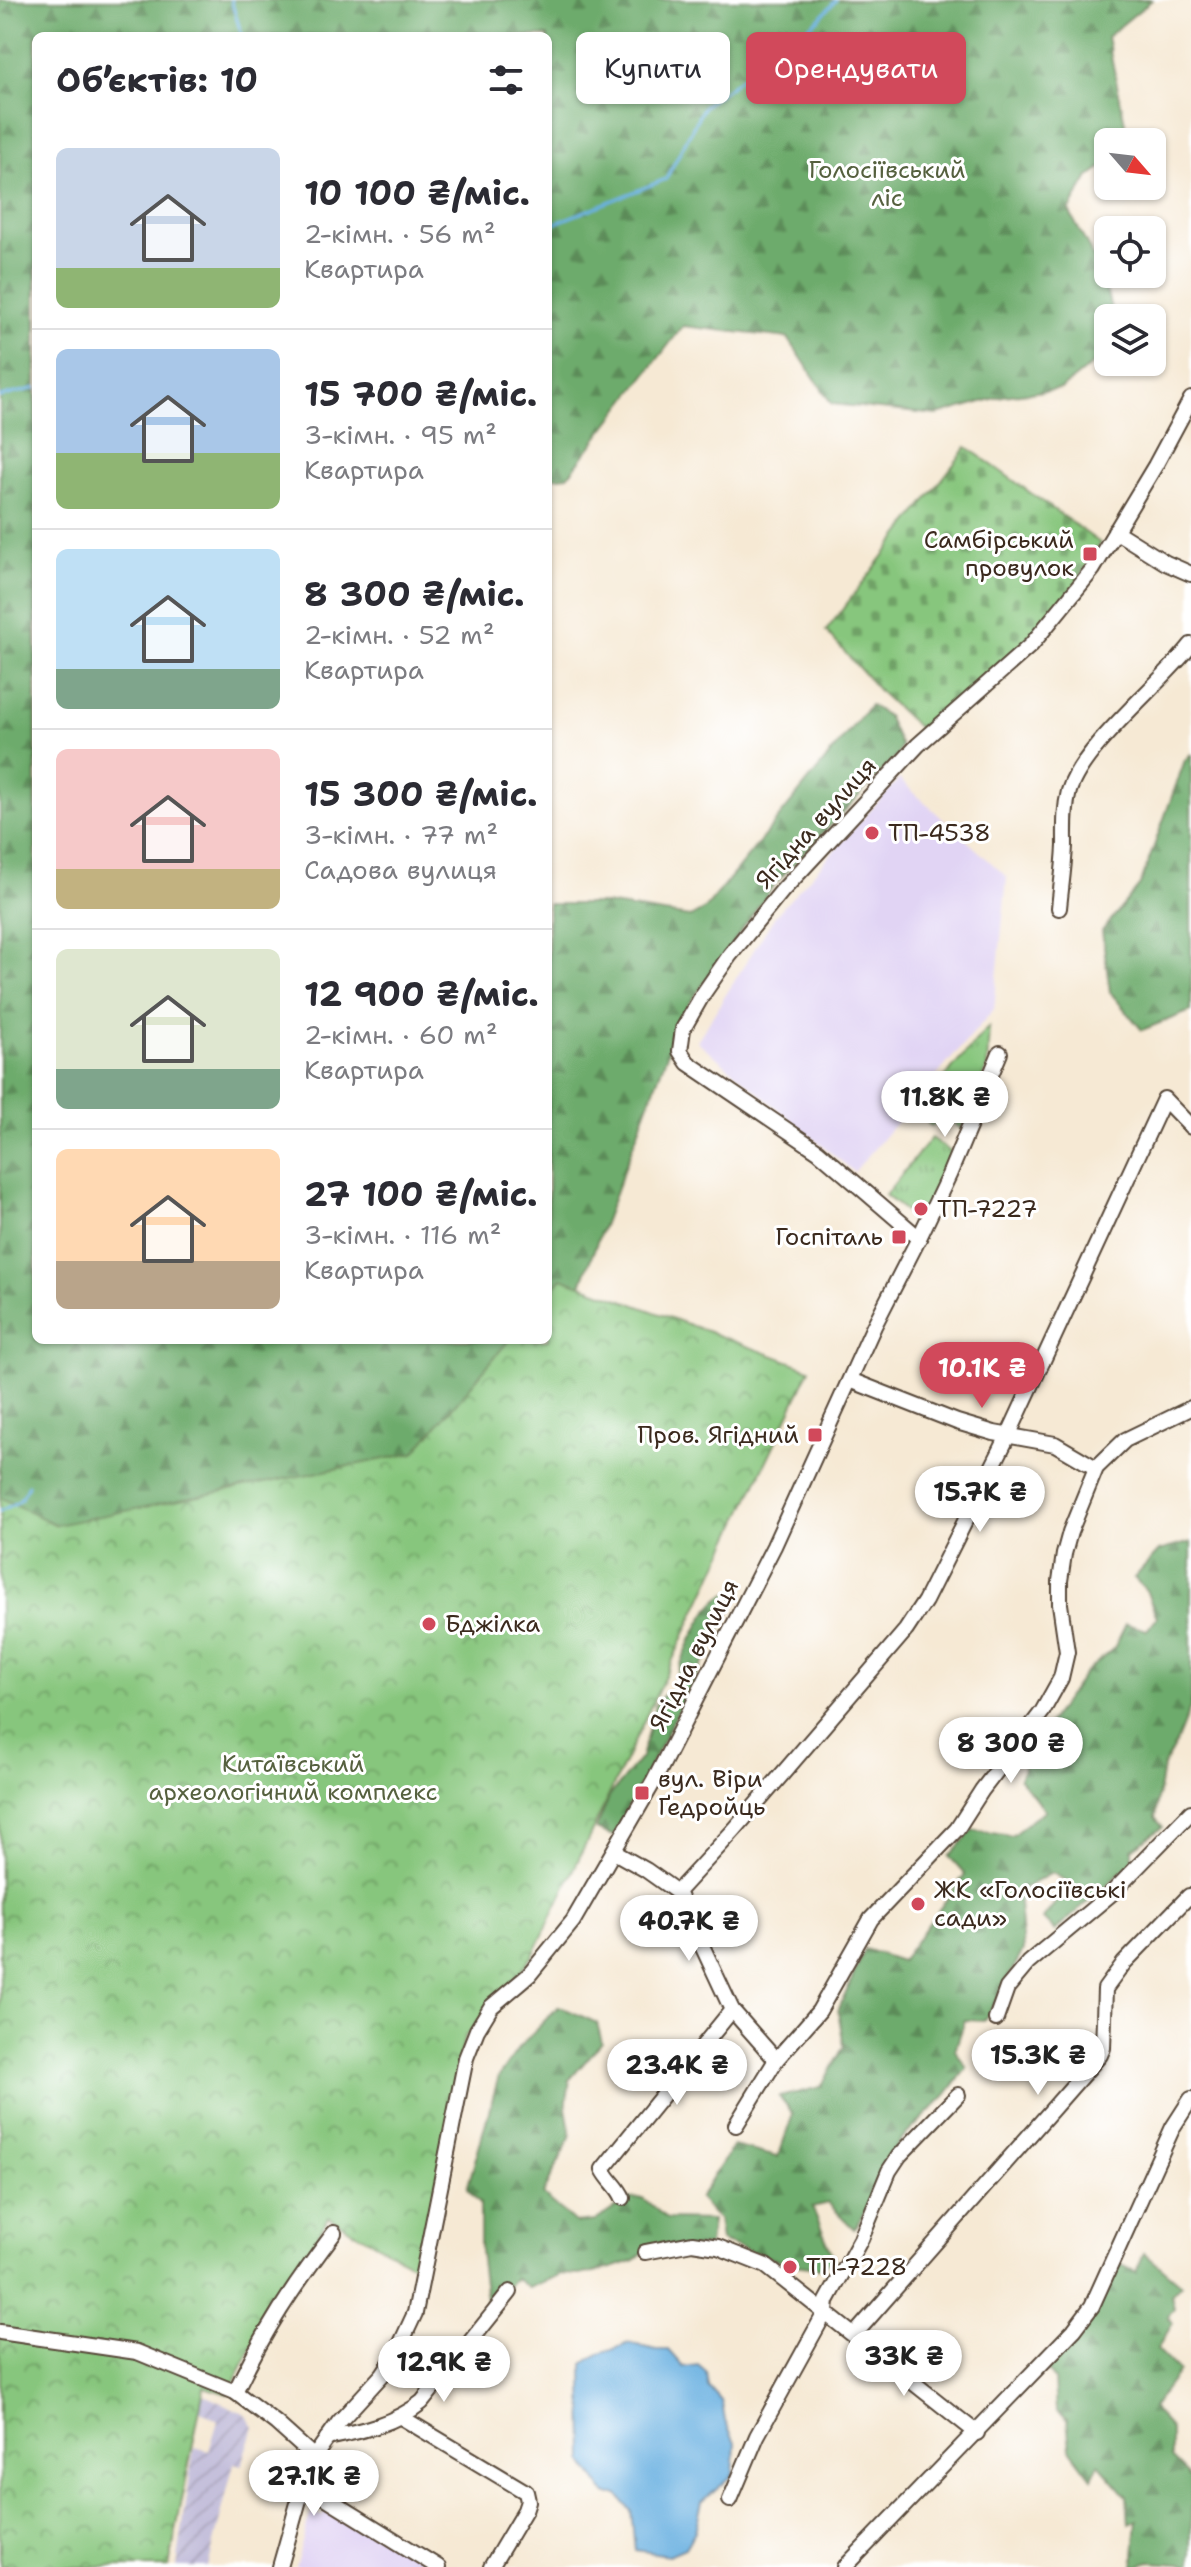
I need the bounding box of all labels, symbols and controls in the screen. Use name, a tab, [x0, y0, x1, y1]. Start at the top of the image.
chip: Купити	[576, 32, 730, 104]
chip: Орендувати	[746, 32, 966, 104]
text: Об’єктів: 10	[56, 57, 258, 103]
icon: filters	[484, 58, 528, 102]
north arrow	[1094, 128, 1166, 200]
map controls	[1094, 128, 1166, 376]
park label: Голосіївський ліс	[809, 154, 965, 214]
text: 10 100 ₴/міс.	[304, 170, 530, 216]
icon: home	[120, 180, 216, 276]
text: 2-кімн. · 56 m²	[304, 216, 496, 251]
button: locate	[1094, 216, 1166, 288]
text: Квартира	[304, 251, 424, 286]
button: layers	[1094, 304, 1166, 376]
text: 15 700 ₴/міс.	[304, 371, 537, 417]
icon: home	[120, 381, 216, 477]
text: 3-кімн. · 95 m²	[304, 417, 497, 452]
text: Квартира	[304, 452, 424, 487]
place label: Самбірський провулок	[924, 524, 1074, 584]
marker: Самбірський провулок	[1081, 545, 1099, 563]
text: 8 300 ₴/міс.	[304, 571, 525, 617]
icon: home	[120, 581, 216, 677]
text: 2-кімн. · 52 m²	[304, 617, 495, 652]
text: Квартира	[304, 652, 424, 687]
street label: Ягідна вулиця	[748, 750, 884, 896]
text: 15 300 ₴/міс.	[304, 771, 537, 817]
icon: home	[120, 781, 216, 877]
text: 3-кімн. · 77 m²	[304, 817, 498, 852]
place label: ТП-4538	[888, 817, 991, 849]
marker: ТП-4538	[863, 824, 881, 842]
text: Садова вулиця	[304, 852, 497, 887]
text: 12 900 ₴/міс.	[304, 971, 539, 1017]
icon: home	[120, 981, 216, 1077]
text: 2-кімн. · 60 m²	[304, 1017, 498, 1052]
text: Квартира	[304, 1052, 424, 1087]
pin: 11.8K ₴	[871, 1071, 1019, 1139]
text: 11.8K ₴	[899, 1079, 991, 1114]
text: 27 100 ₴/міс.	[304, 1171, 538, 1217]
icon: home	[120, 1181, 216, 1277]
place label: ТП-7227	[937, 1193, 1037, 1225]
marker: ТП-7227	[912, 1200, 930, 1218]
text: 3-кімн. · 116 m²	[304, 1217, 502, 1252]
place label: Госпіталь	[775, 1221, 883, 1253]
marker: Госпіталь	[890, 1228, 908, 1246]
text: Квартира	[304, 1252, 424, 1287]
pin: 10.1K ₴	[908, 1342, 1056, 1410]
text: 10.1K ₴	[938, 1350, 1026, 1385]
place label: Пров. Ягідний	[638, 1419, 799, 1451]
marker: Пров. Ягідний	[806, 1426, 824, 1444]
pin: 15.7K ₴	[906, 1466, 1054, 1534]
text: 15.7K ₴	[933, 1474, 1027, 1509]
street label: Ягідна вулиця	[642, 1574, 746, 1736]
place label: Бджілка	[445, 1608, 540, 1640]
marker: Бджілка	[420, 1615, 438, 1633]
pin: 8 300 ₴	[937, 1717, 1085, 1785]
text: 8 300 ₴	[957, 1725, 1065, 1760]
park label: Китаївський археологічний комплекс	[149, 1748, 437, 1808]
place label: вул. Віри Ґедройць	[658, 1763, 766, 1823]
marker: вул. Віри Ґедройць	[633, 1784, 651, 1802]
place label: ЖК «Голосіївські сади»	[934, 1874, 1127, 1934]
pin: 40.7K ₴	[615, 1895, 763, 1963]
marker: ЖК «Голосіївські сади»	[909, 1895, 927, 1913]
text: 40.7K ₴	[638, 1903, 740, 1938]
pin: 15.3K ₴	[964, 2029, 1112, 2097]
text: 15.3K ₴	[990, 2037, 1086, 2072]
pin: 23.4K ₴	[603, 2039, 751, 2107]
text: 23.4K ₴	[625, 2047, 729, 2082]
place label: ТП-7228	[806, 2251, 907, 2283]
marker: ТП-7228	[781, 2258, 799, 2276]
pin: 33K ₴	[848, 2330, 960, 2398]
pin: 12.9K ₴	[370, 2336, 518, 2404]
text: 33K ₴	[864, 2338, 944, 2373]
text: 12.9K ₴	[396, 2344, 492, 2379]
pin: 27.1K ₴	[240, 2450, 388, 2518]
text: 27.1K ₴	[267, 2458, 361, 2493]

